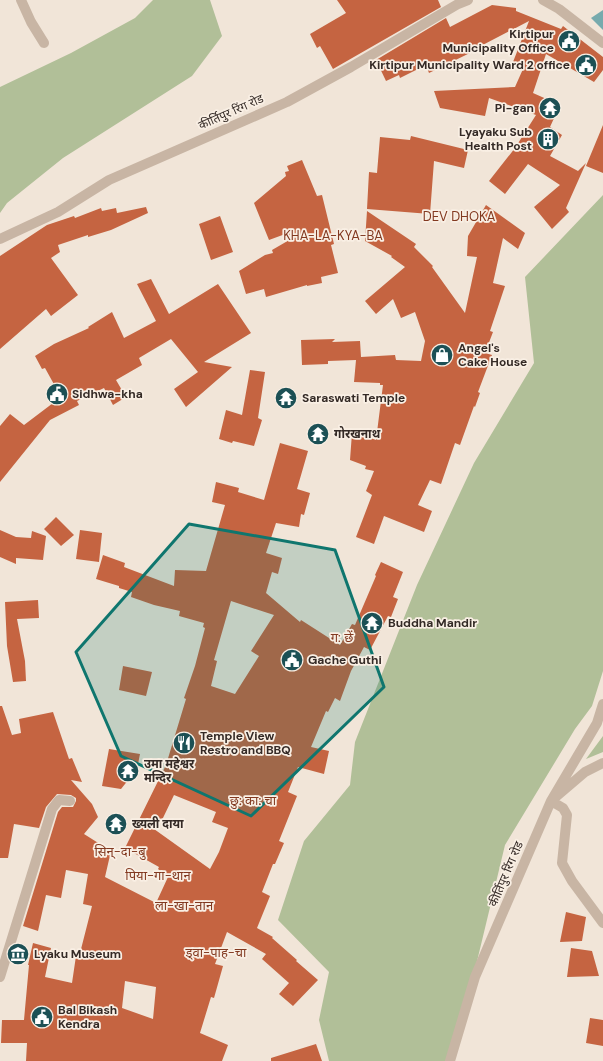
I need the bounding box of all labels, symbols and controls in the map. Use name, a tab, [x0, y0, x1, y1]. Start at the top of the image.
place label: Kirtipur Municipality Office	[442, 26, 554, 56]
public building icon: Kirtipur Municipality Office	[556, 28, 582, 54]
public building icon: Kirtipur Municipality Ward 2 office	[573, 52, 599, 78]
place label: Kirtipur Municipality Ward 2 office	[369, 57, 570, 73]
street label: कीर्तिपुर रिंग रोड	[196, 90, 267, 133]
temple icon: Pi-gan	[537, 95, 563, 121]
place label: Pi-gan	[495, 100, 534, 116]
place label: Lyayaku Sub Health Post	[459, 124, 532, 154]
building icon: Lyayaku Sub Health Post	[535, 126, 561, 152]
district label: DEV DHOKA	[423, 208, 496, 225]
district label: KHA-LA-KYA-BA	[283, 227, 383, 244]
place label: Angel's Cake House	[458, 340, 527, 370]
shop icon: Angel's Cake House	[429, 342, 455, 368]
public building icon: Sidhwa-kha	[44, 381, 70, 407]
temple icon: Saraswati Temple	[273, 385, 299, 411]
place label: Sidhwa-kha	[72, 386, 143, 402]
place label: Saraswati Temple	[302, 390, 405, 406]
temple icon: गोरखनाथ	[305, 421, 331, 447]
place label: गोरखनाथ	[334, 426, 381, 442]
temple icon: Buddha Mandir	[359, 610, 385, 636]
place label: Buddha Mandir	[388, 615, 477, 631]
district label: ग: छें	[331, 629, 354, 646]
public building icon: Gache Guthi	[279, 647, 305, 673]
place label: Gache Guthi	[308, 652, 382, 668]
place label: Temple View Restro and BBQ	[200, 728, 291, 758]
restaurant icon: Temple View Restro and BBQ	[171, 730, 197, 756]
place label: उमा महेश्वर मन्दिर	[144, 756, 195, 786]
temple icon: उमा महेश्वर मन्दिर	[115, 758, 141, 784]
district label: छु: का: चा	[230, 792, 277, 809]
temple icon: ख्यली दाया	[103, 811, 129, 837]
place label: ख्यली दाया	[132, 816, 184, 832]
street label: कीर्तिपुर रिंग रोड	[485, 838, 527, 909]
district label: सिन्-दा-बु	[94, 843, 147, 860]
district label: पिया-गा-थान	[125, 867, 191, 884]
district label: ला-खा-तान	[155, 897, 214, 914]
museum icon: Lyaku Museum	[5, 941, 31, 967]
district label: ड्वा-पाह-चा	[185, 944, 247, 961]
place label: Lyaku Museum	[34, 946, 121, 962]
place label: Bal Bikash Kendra	[58, 1002, 117, 1032]
public building icon: Bal Bikash Kendra	[29, 1004, 55, 1030]

